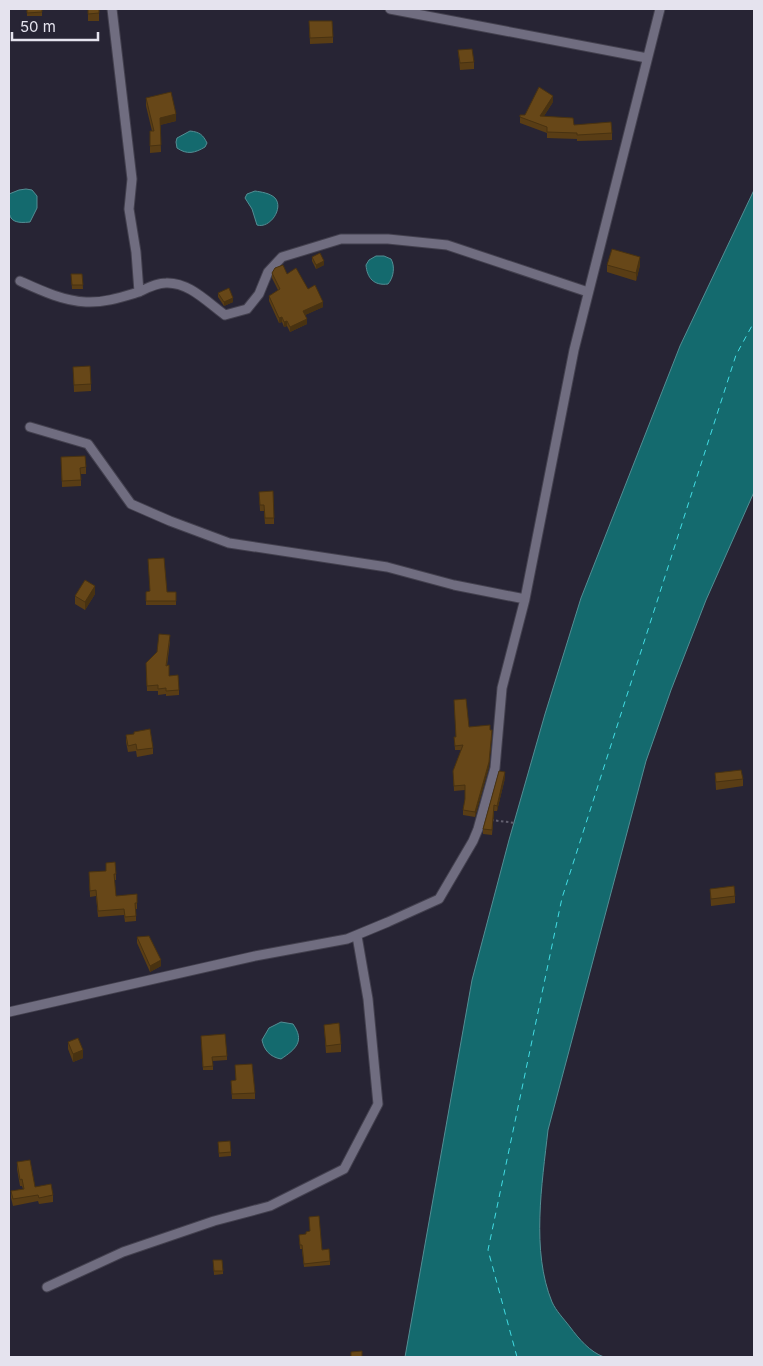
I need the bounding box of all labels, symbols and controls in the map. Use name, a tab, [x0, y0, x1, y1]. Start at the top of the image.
scale bar	[12, 10, 99, 42]
text: 50 m	[20, 17, 56, 36]

